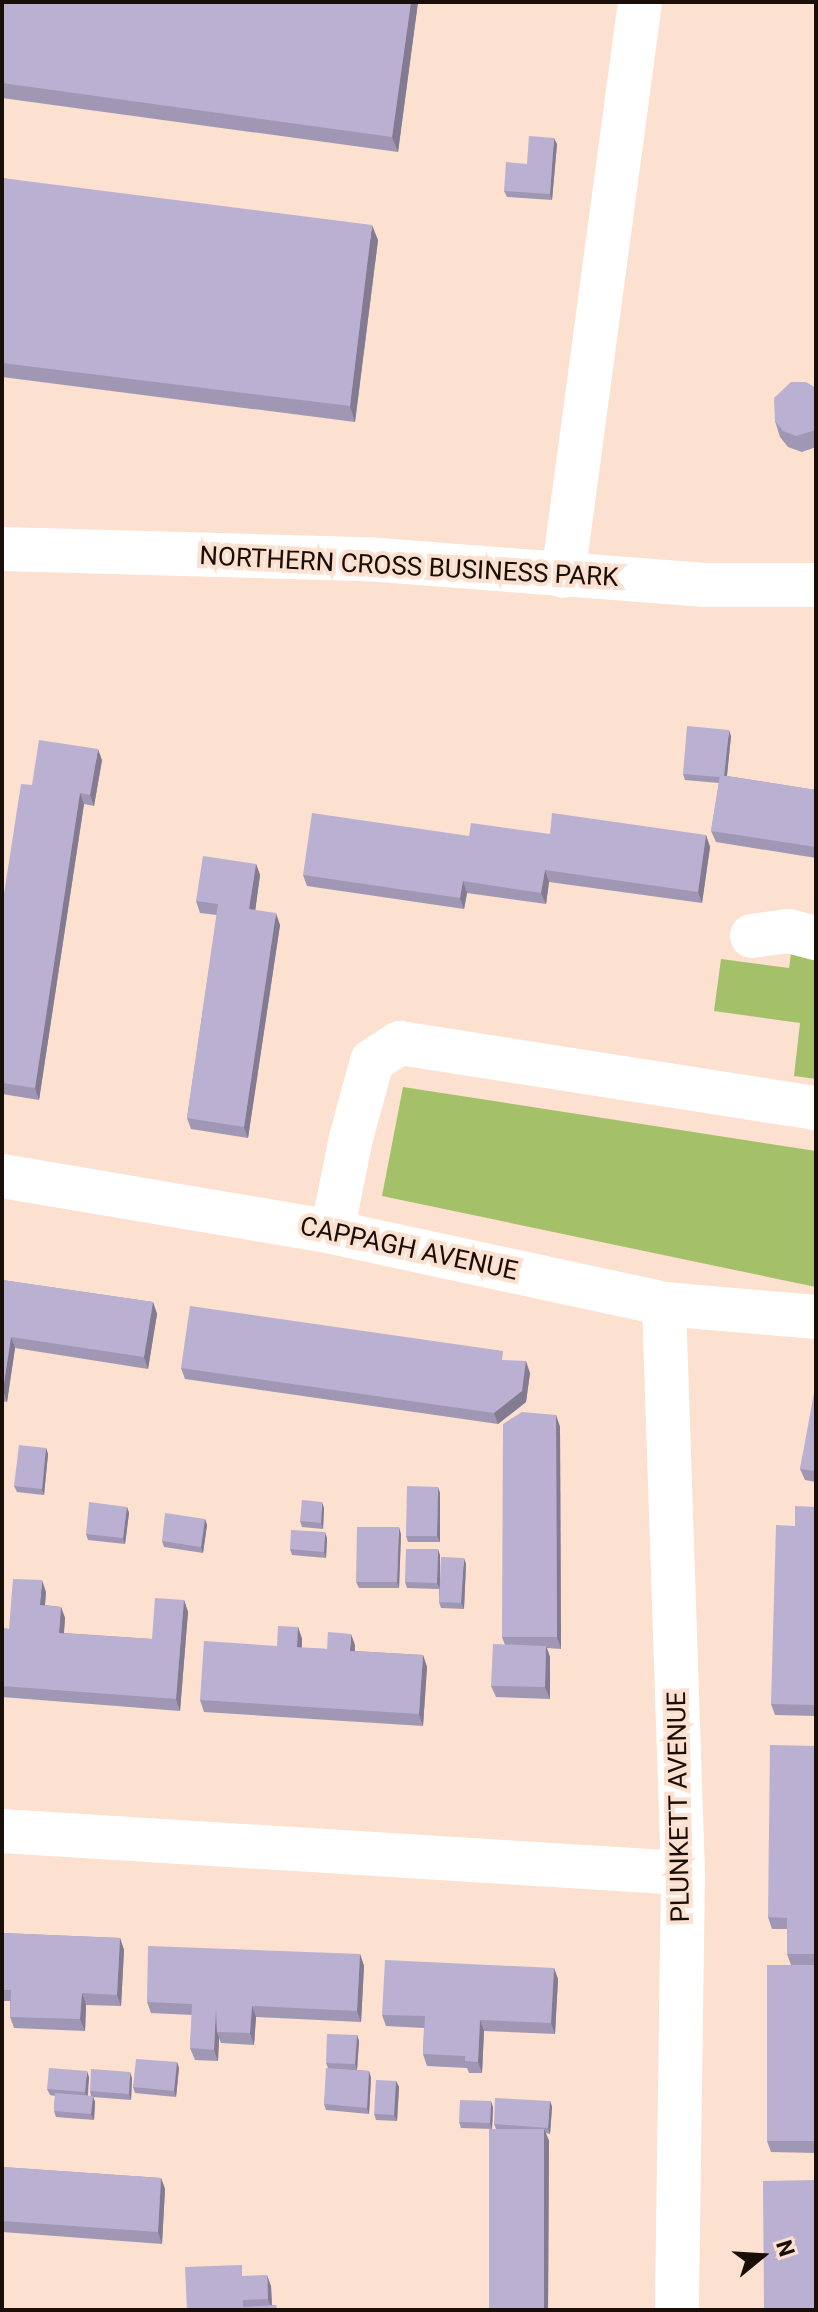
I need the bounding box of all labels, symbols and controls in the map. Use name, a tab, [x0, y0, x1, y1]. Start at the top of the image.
street label: NORTHERN CROSS BUSINESS PARK	[199, 540, 619, 594]
street label: CAPPAGH AVENUE	[297, 1211, 521, 1287]
street label: PLUNKETT AVENUE	[661, 1691, 697, 1923]
north arrow	[722, 2216, 802, 2296]
text: N	[771, 2237, 800, 2260]

